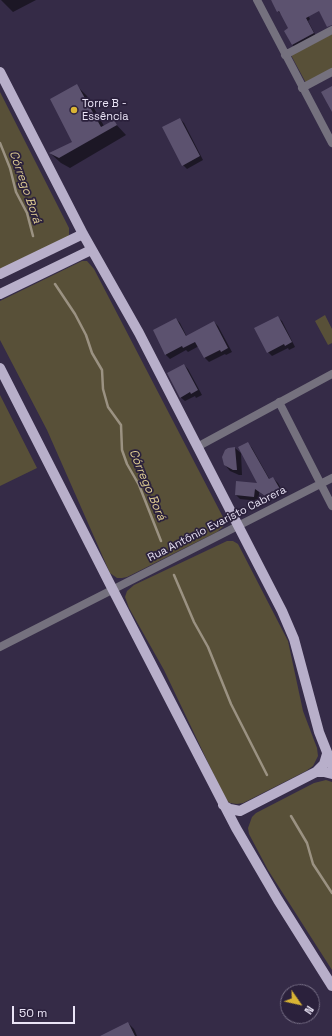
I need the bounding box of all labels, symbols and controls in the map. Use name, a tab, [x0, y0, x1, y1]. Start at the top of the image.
place label: Torre B - Essência	[82, 97, 129, 123]
marker: Torre B - Essência	[69, 105, 79, 115]
water label: Córrego Borá	[6, 149, 44, 225]
water label: Córrego Borá	[126, 447, 168, 523]
street label: Rua Antônio Evaristo Cabrera	[146, 483, 288, 565]
north arrow	[280, 984, 320, 1024]
scale bar	[14, 998, 77, 1024]
text: N	[301, 1003, 317, 1017]
text: 50 m	[19, 1005, 47, 1021]

